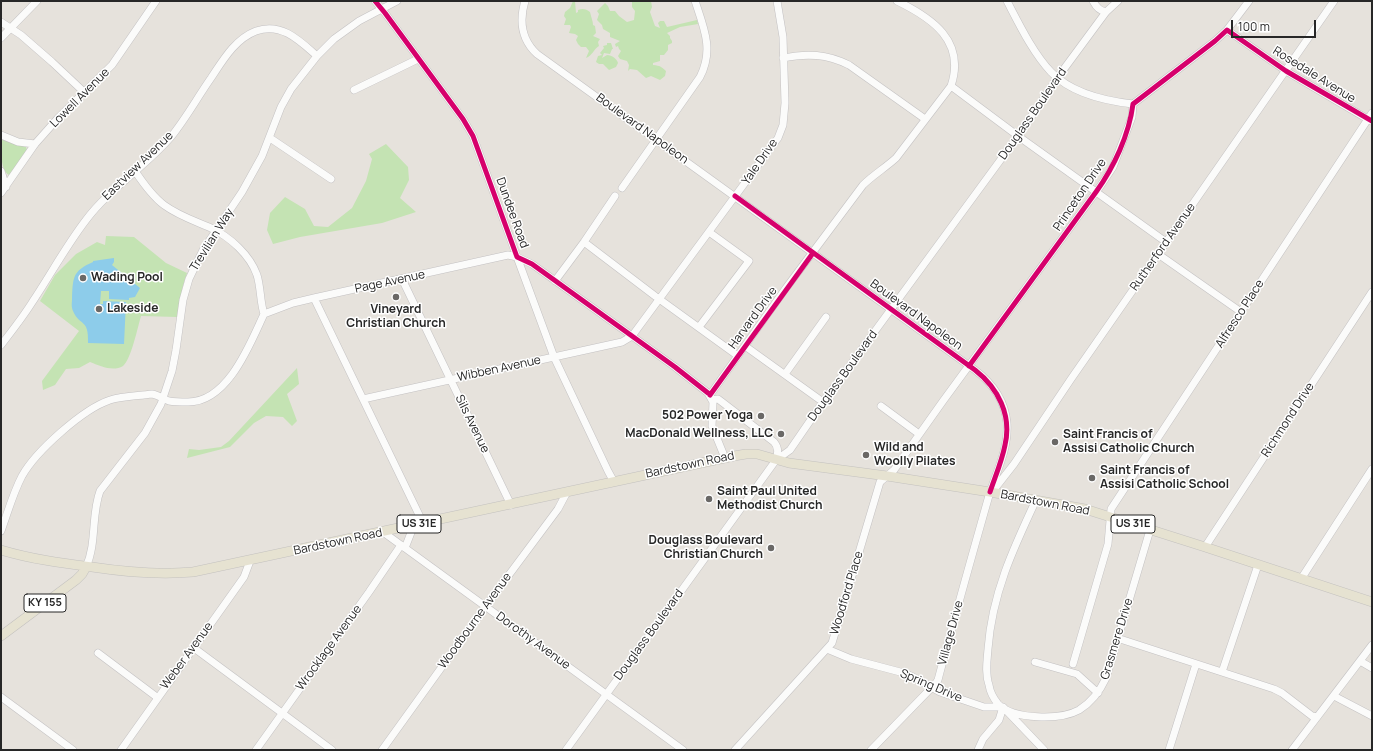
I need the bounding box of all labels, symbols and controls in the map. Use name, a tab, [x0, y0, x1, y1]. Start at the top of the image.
scale bar	[1233, 12, 1318, 38]
text: 100 m	[1238, 18, 1270, 35]
street label: Rosedale Avenue	[1270, 44, 1358, 106]
street label: Lowell Avenue	[47, 65, 113, 131]
street label: Douglass Boulevard	[996, 65, 1070, 163]
street label: Boulevard Napoleon	[593, 91, 691, 167]
street label: Eastview Avenue	[100, 129, 176, 203]
street label: Yale Drive	[739, 136, 781, 188]
street label: Princeton Drive	[1050, 156, 1110, 234]
street label: Dundee Road	[493, 176, 531, 250]
street label: Rutherford Avenue	[1127, 200, 1199, 294]
street label: Trevilian Way	[187, 206, 237, 274]
street label: Page Avenue	[354, 268, 426, 296]
place label: Wading Pool	[91, 271, 163, 285]
marker: Wading Pool	[78, 273, 88, 283]
street label: Boulevard Napoleon	[867, 277, 965, 353]
street label: Alfresco Place	[1213, 277, 1267, 351]
street label: Harvard Drive	[726, 284, 780, 352]
marker: Vineyard Christian Church	[391, 292, 401, 302]
place label: Lakeside	[107, 302, 158, 316]
place label: Vineyard Christian Church	[346, 303, 446, 331]
marker: Lakeside	[94, 304, 104, 314]
street label: Douglass Boulevard	[805, 328, 881, 424]
street label: Wibben Avenue	[456, 353, 542, 385]
street label: Richmond Drive	[1259, 380, 1317, 460]
street label: Sils Avenue	[452, 393, 492, 455]
place label: 502 Power Yoga	[662, 409, 753, 423]
marker: 502 Power Yoga	[756, 411, 766, 421]
place label: MacDonald Wellness, LLC	[625, 427, 773, 441]
place label: Saint Francis of Assisi Catholic Church	[1063, 428, 1195, 456]
marker: MacDonald Wellness, LLC	[776, 429, 786, 439]
marker: Saint Francis of Assisi Catholic Church	[1050, 437, 1060, 447]
place label: Wild and Woolly Pilates	[874, 441, 956, 469]
street label: Bardstown Road	[644, 449, 736, 481]
marker: Wild and Woolly Pilates	[861, 450, 871, 460]
place label: Saint Francis of Assisi Catholic School	[1100, 464, 1229, 492]
marker: Saint Francis of Assisi Catholic School	[1087, 473, 1097, 483]
place label: Saint Paul United Methodist Church	[717, 485, 822, 513]
street label: Bardstown Road	[999, 487, 1091, 519]
marker: Saint Paul United Methodist Church	[704, 494, 714, 504]
road number: US 31E	[397, 515, 441, 533]
road number: US 31E	[1111, 515, 1155, 533]
street label: Bardstown Road	[292, 526, 384, 558]
place label: Douglass Boulevard Christian Church	[649, 534, 763, 562]
marker: Douglass Boulevard Christian Church	[766, 543, 776, 553]
street label: Woodford Place	[827, 549, 867, 637]
street label: Woodbourne Avenue	[435, 570, 515, 672]
street label: Douglass Boulevard	[611, 587, 687, 683]
road number: KY 155	[24, 594, 66, 612]
street label: Grasmere Drive	[1098, 597, 1136, 681]
street label: Village Drive	[935, 599, 967, 667]
street label: Wrocklage Avenue	[293, 602, 365, 694]
street label: Dorothy Avenue	[493, 609, 573, 673]
street label: Weber Avenue	[158, 620, 216, 692]
street label: Spring Drive	[898, 666, 964, 706]

